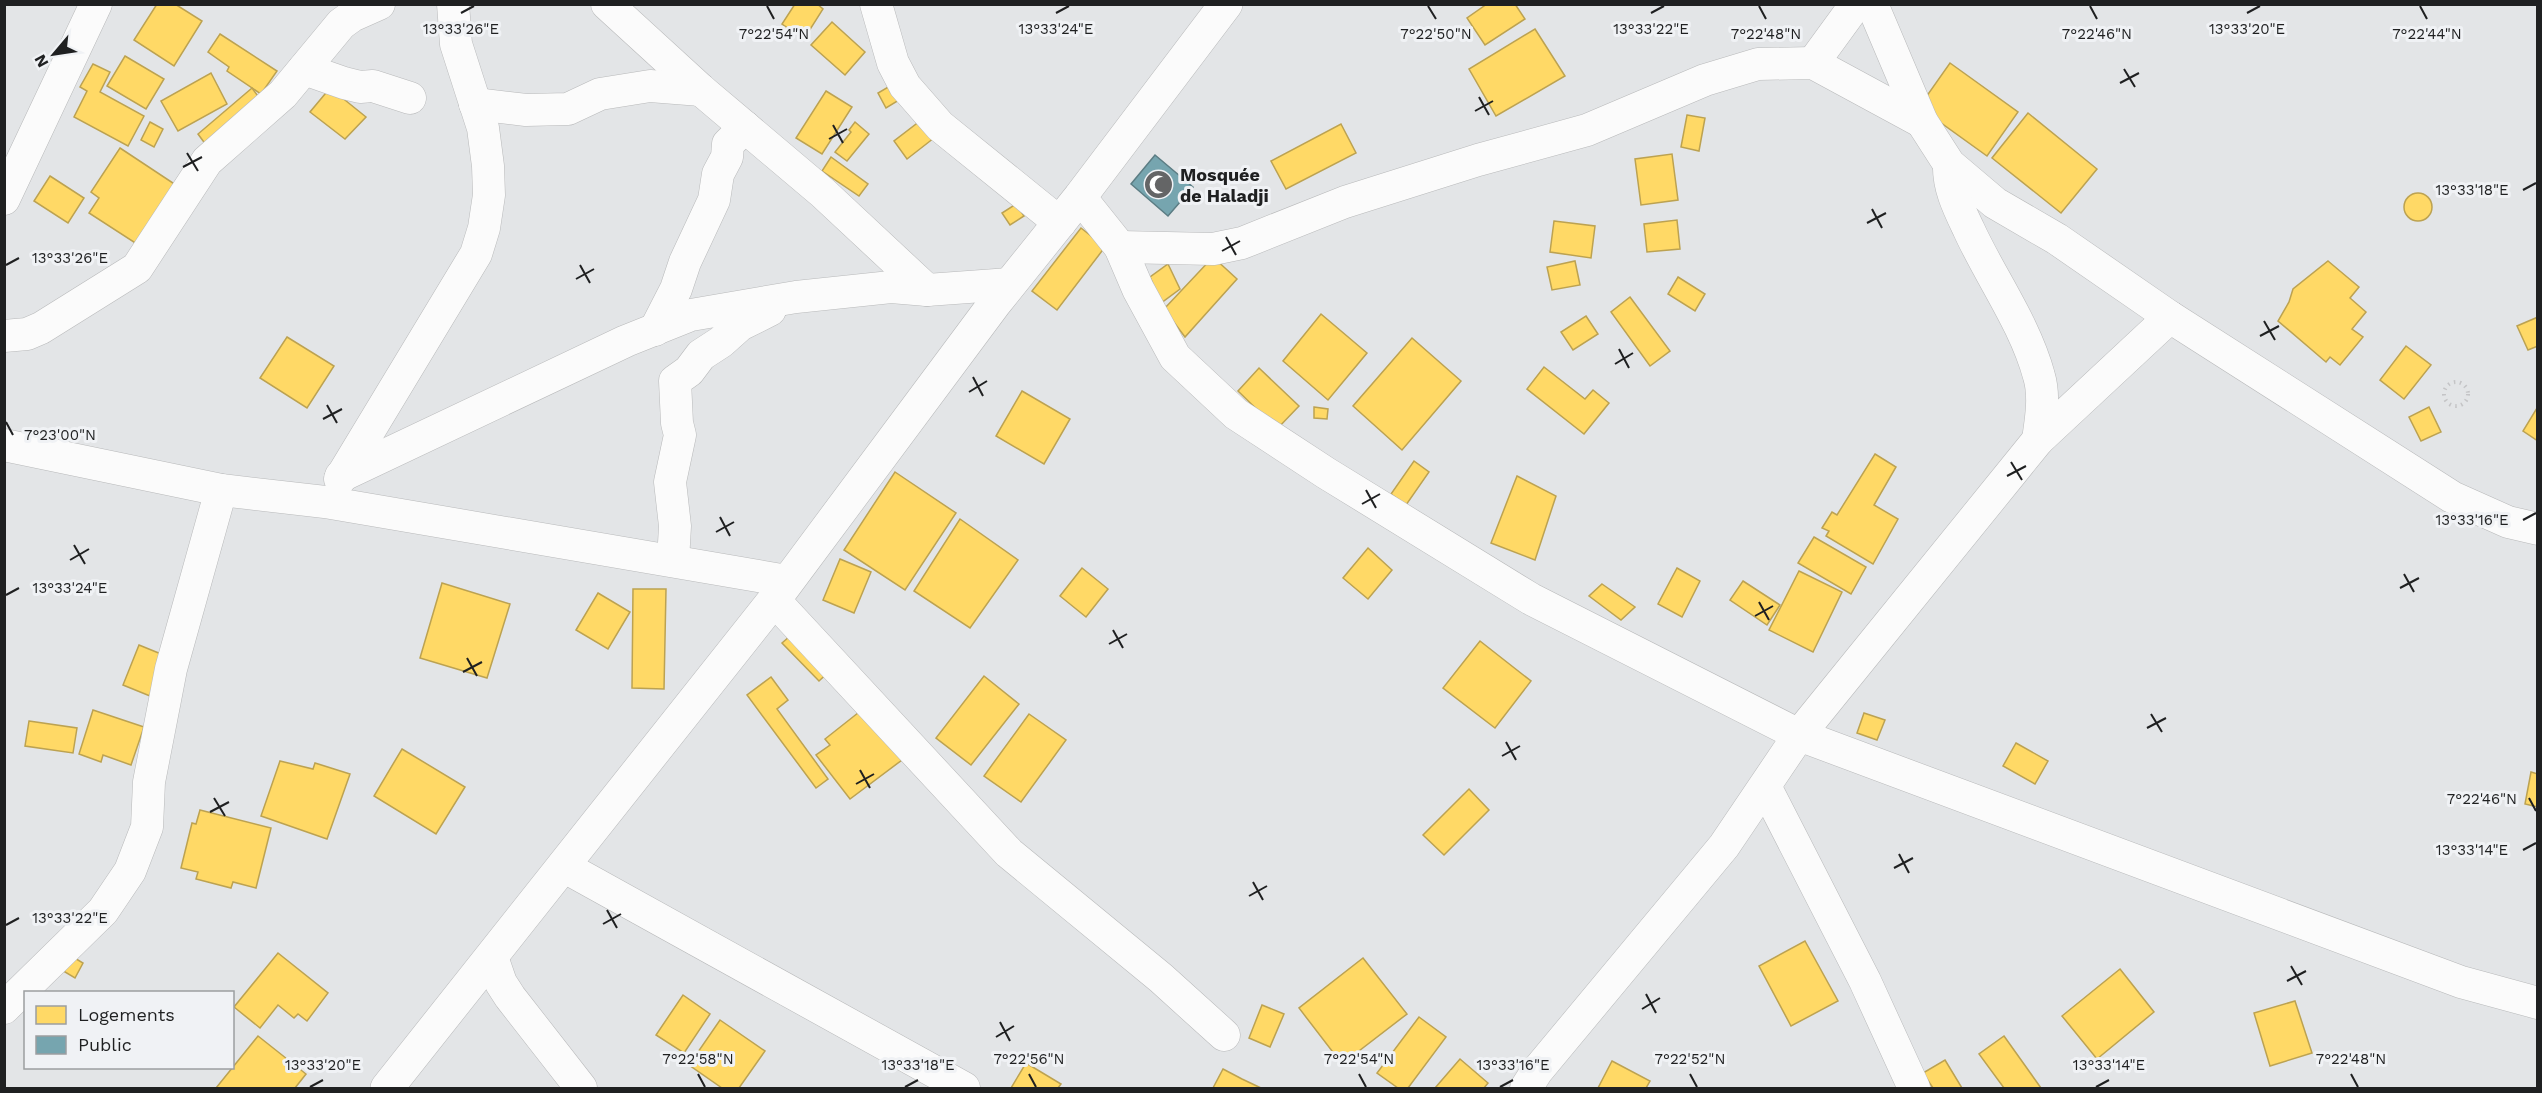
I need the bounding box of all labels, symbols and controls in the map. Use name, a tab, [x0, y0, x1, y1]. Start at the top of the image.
text: 13°33'26"E	[423, 20, 499, 38]
text: 13°33'24"E	[1019, 20, 1093, 38]
text: 13°33'22"E	[1613, 20, 1689, 38]
text: 13°33'20"E	[2209, 20, 2285, 38]
north arrow	[24, 24, 84, 84]
text: 7°22'54"N	[739, 25, 809, 43]
text: 7°22'50"N	[1400, 25, 1472, 43]
text: 7°22'48"N	[1731, 25, 1801, 43]
text: 7°22'46"N	[2062, 25, 2132, 43]
text: 7°22'44"N	[2392, 25, 2462, 43]
text: N	[30, 51, 53, 71]
place label: Mosquée de Haladji	[1180, 164, 1269, 206]
mosque icon: Mosquée de Haladji	[1143, 169, 1175, 201]
text: 13°33'18"E	[2435, 181, 2509, 199]
text: 13°33'26"E	[32, 249, 108, 267]
text: 7°23'00"N	[24, 426, 96, 444]
text: 13°33'16"E	[2435, 511, 2509, 529]
text: 13°33'24"E	[33, 579, 107, 597]
text: 7°22'46"N	[2447, 790, 2517, 808]
text: 13°33'14"E	[2436, 841, 2508, 859]
text: 13°33'22"E	[32, 909, 108, 927]
legend	[24, 991, 234, 1069]
text: Logements	[78, 1004, 175, 1025]
text: Public	[78, 1034, 132, 1055]
text: 7°22'58"N	[662, 1050, 734, 1068]
text: 7°22'56"N	[993, 1050, 1065, 1068]
text: 7°22'54"N	[1324, 1050, 1394, 1068]
text: 7°22'52"N	[1655, 1050, 1725, 1068]
text: 7°22'48"N	[2316, 1050, 2386, 1068]
text: 13°33'20"E	[285, 1056, 361, 1074]
text: 13°33'18"E	[881, 1056, 955, 1074]
text: 13°33'16"E	[1476, 1056, 1550, 1074]
text: 13°33'14"E	[2073, 1056, 2145, 1074]

